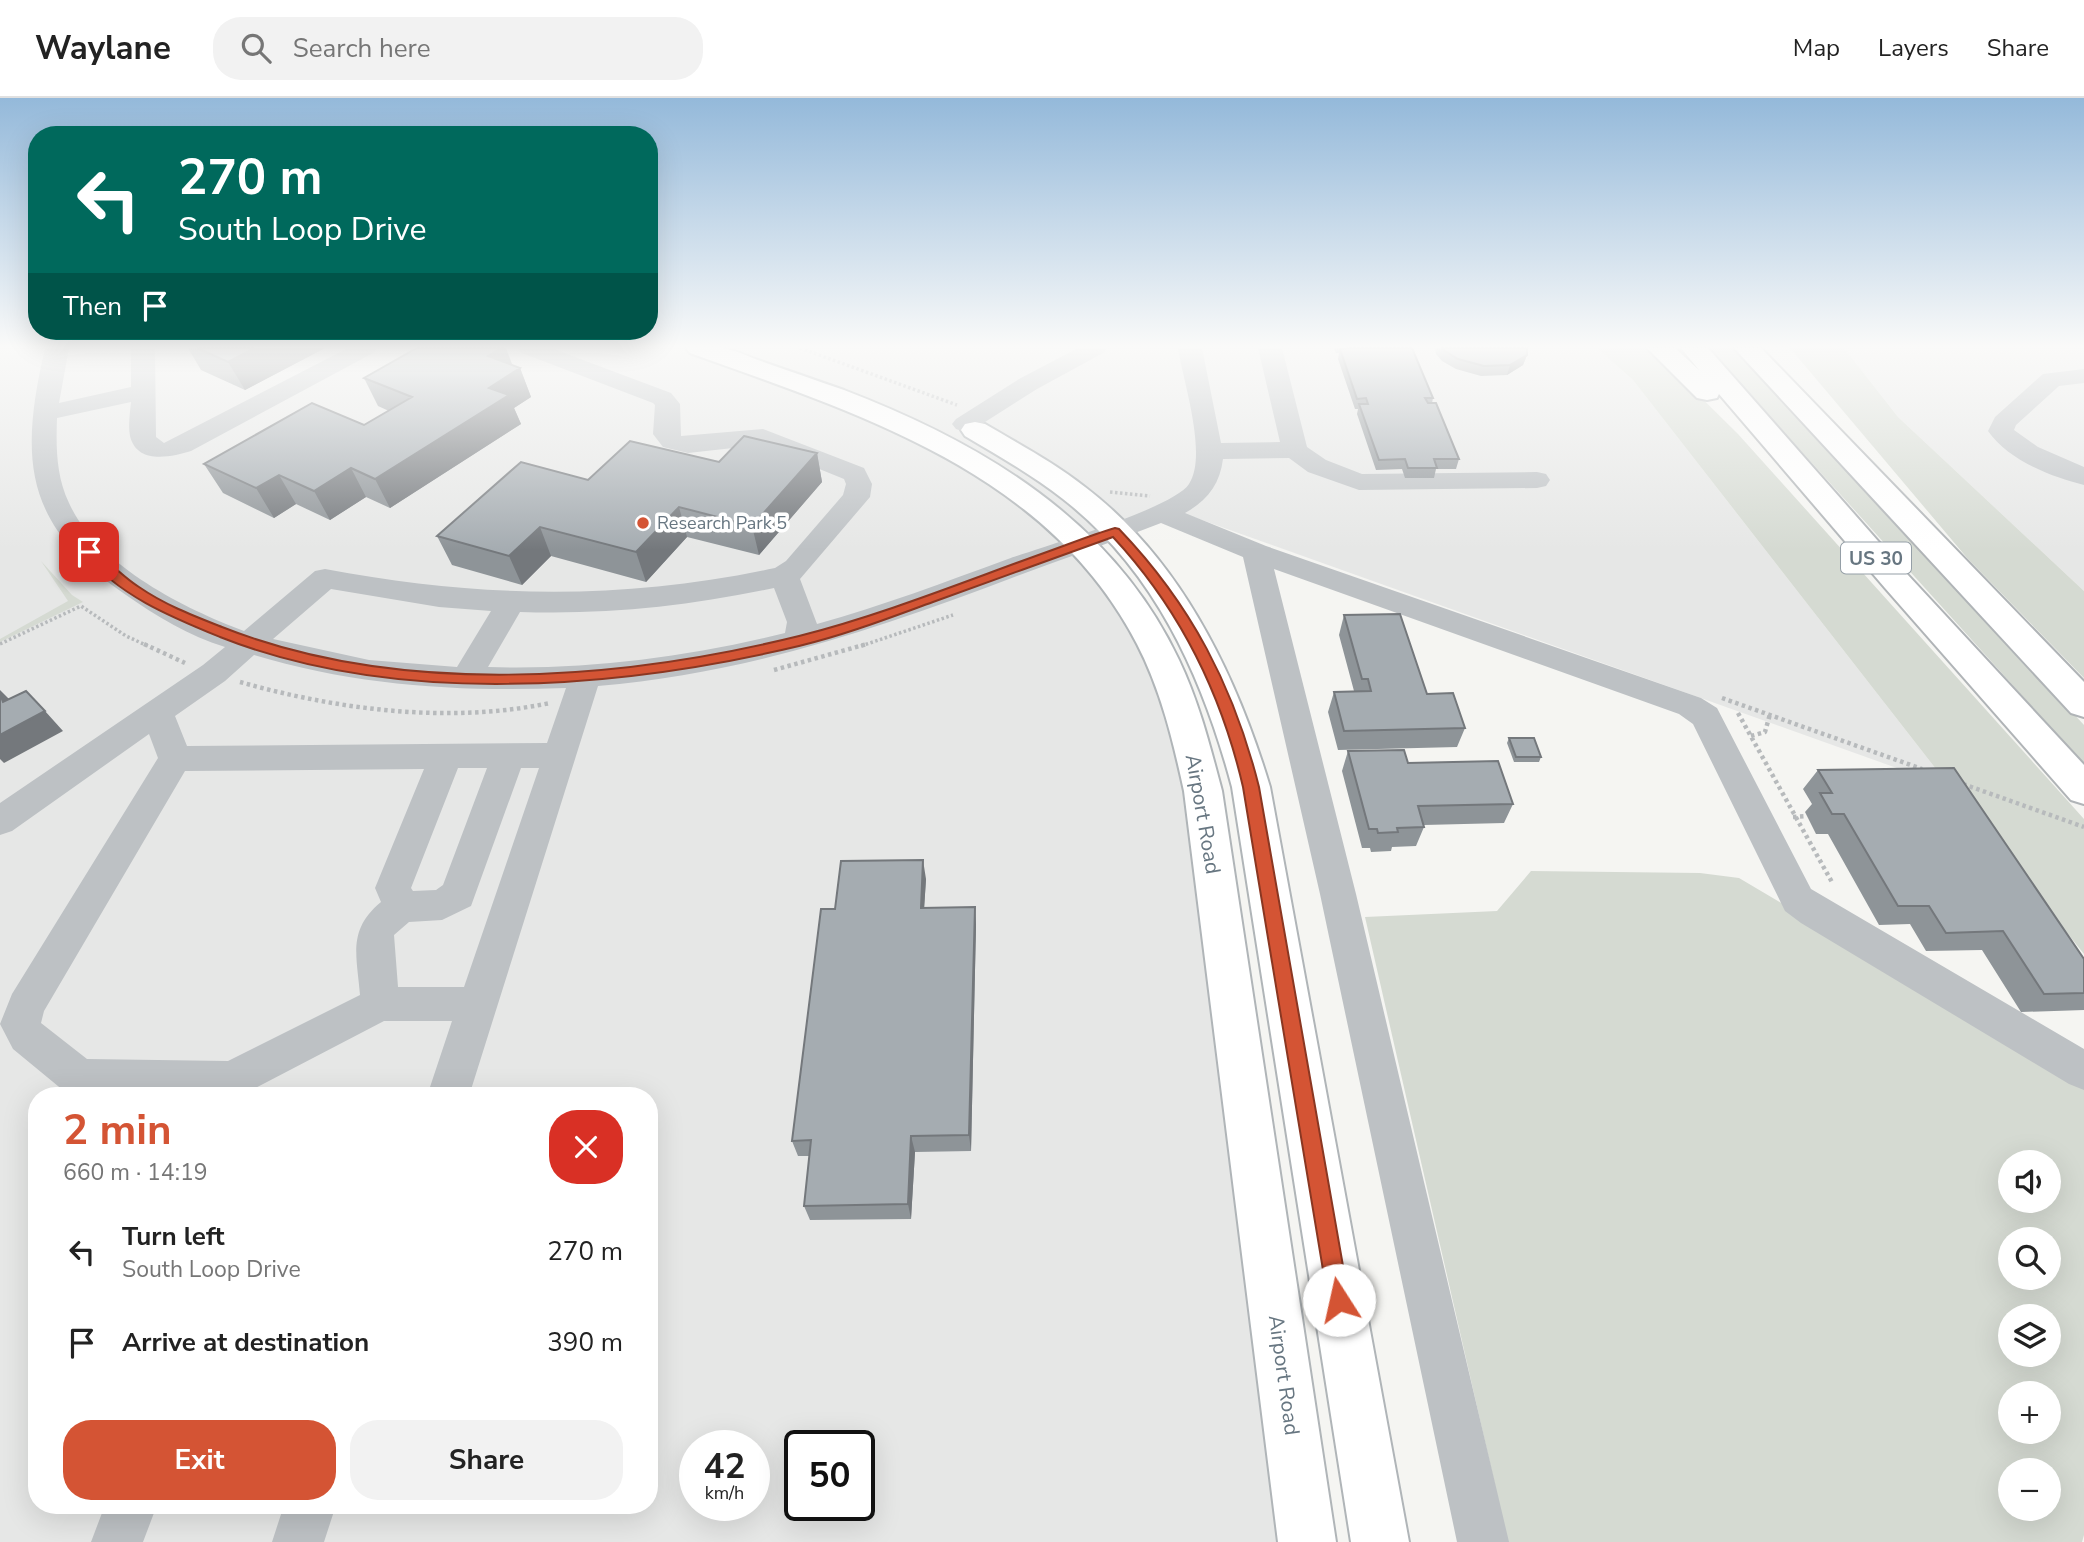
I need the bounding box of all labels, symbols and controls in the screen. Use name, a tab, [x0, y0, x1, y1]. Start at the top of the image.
search box	[213, 17, 703, 80]
text: Waylane	[35, 26, 171, 71]
icon: search	[237, 29, 275, 67]
text: Search here	[293, 31, 431, 66]
text: Map	[1793, 32, 1840, 64]
text: Layers	[1878, 32, 1949, 64]
text: Share	[1987, 32, 2049, 64]
text: 270 m	[178, 144, 322, 211]
icon: left	[63, 154, 154, 245]
text: South Loop Drive	[178, 208, 427, 251]
icon: arrive	[136, 287, 174, 325]
text: Then	[63, 289, 122, 324]
place label: Research Park 5	[657, 511, 787, 535]
marker: Research Park 5	[635, 515, 651, 531]
pin	[59, 522, 119, 582]
icon: arrive	[70, 533, 108, 571]
road number: US 30	[1841, 542, 1911, 573]
street label: Airport Road	[1179, 752, 1227, 876]
text: 2 min	[63, 1102, 172, 1159]
button: close	[549, 1110, 623, 1184]
map controls	[1998, 1150, 2061, 1521]
button: sound	[1998, 1150, 2061, 1213]
text: 660 m · 14:19	[63, 1157, 208, 1188]
text: Turn left	[122, 1219, 225, 1254]
button: search	[1998, 1227, 2061, 1290]
icon: left	[63, 1233, 101, 1271]
text: 270 m	[547, 1234, 623, 1269]
text: South Loop Drive	[122, 1254, 301, 1285]
position arrow	[1302, 1263, 1376, 1337]
button: layers	[1998, 1304, 2061, 1367]
street label: Airport Road	[1262, 1313, 1306, 1437]
icon: arrive	[63, 1324, 101, 1362]
text: Arrive at destination	[122, 1325, 369, 1360]
text: 390 m	[547, 1325, 623, 1360]
button: +	[1998, 1381, 2061, 1444]
button: Exit	[63, 1420, 336, 1500]
button: Share	[350, 1420, 623, 1500]
speed limit sign: 50	[784, 1430, 875, 1521]
text: 42	[703, 1443, 746, 1490]
button: −	[1998, 1458, 2061, 1521]
text: km/h	[705, 1481, 744, 1505]

